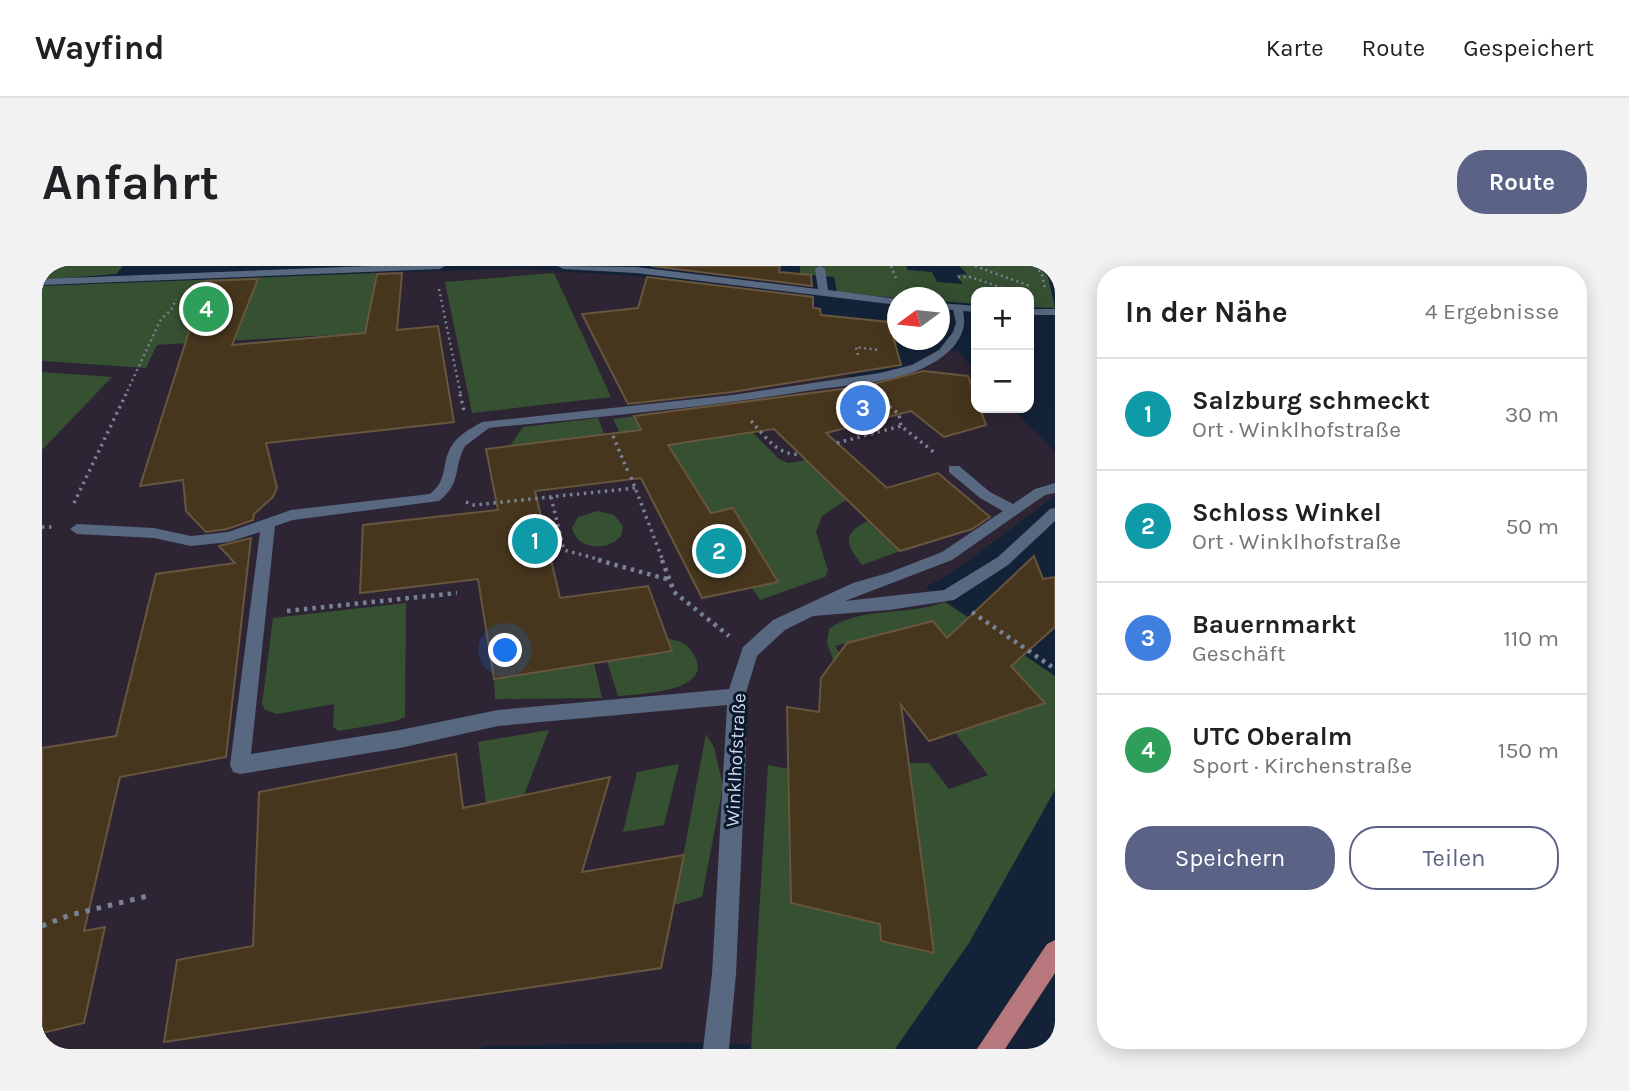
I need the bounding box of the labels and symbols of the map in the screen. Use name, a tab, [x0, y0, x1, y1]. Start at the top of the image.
pin: 4	[183, 283, 229, 335]
north arrow	[887, 287, 950, 350]
pin: 3	[840, 382, 886, 434]
pin: 1	[512, 515, 558, 567]
pin: 2	[696, 525, 742, 577]
your location	[488, 633, 522, 667]
street label: Winklhofstraße	[722, 693, 750, 827]

